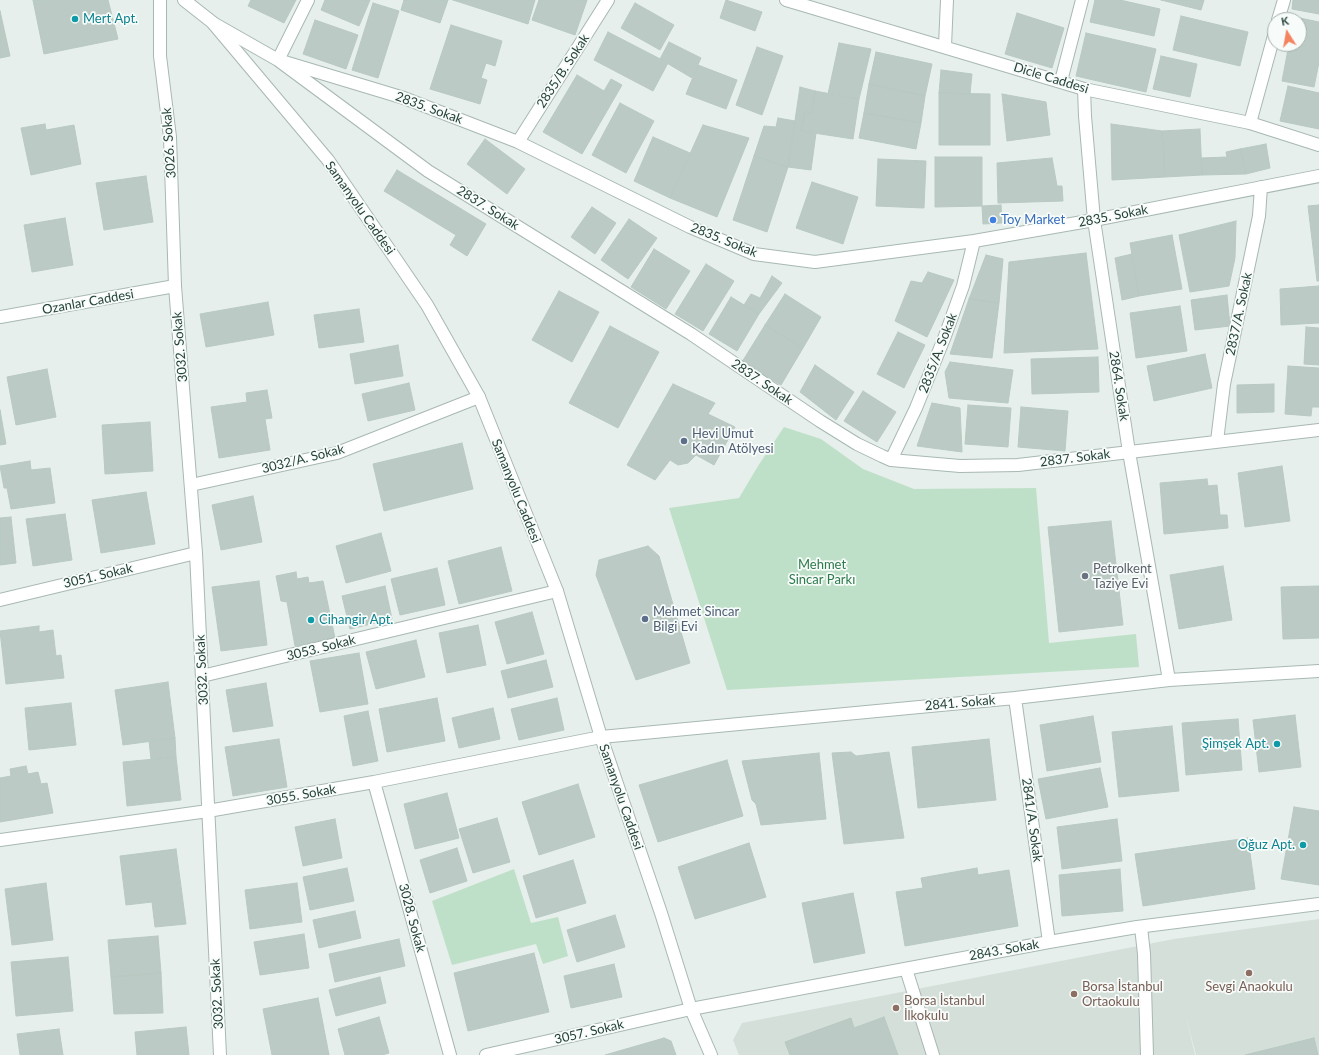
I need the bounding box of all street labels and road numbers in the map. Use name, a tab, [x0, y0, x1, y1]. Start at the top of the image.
street label: 2835/B. Sokak	[533, 31, 593, 111]
street label: Dicle Caddesi	[1012, 59, 1090, 97]
street label: 2835. Sokak	[393, 89, 465, 127]
street label: 3026. Sokak	[159, 107, 179, 179]
street label: Samanyolu Caddesi	[322, 158, 398, 258]
street label: 2837. Sokak	[454, 183, 522, 233]
street label: 2835. Sokak	[1077, 202, 1149, 230]
street label: 2835. Sokak	[688, 220, 760, 260]
street label: 2837/A. Sokak	[1223, 271, 1255, 357]
street label: Ozanlar Caddesi	[41, 286, 135, 318]
street label: 3032. Sokak	[169, 311, 191, 383]
street label: 2835/A. Sokak	[916, 311, 960, 395]
street label: 2864. Sokak	[1106, 350, 1132, 422]
street label: 2837. Sokak	[728, 356, 796, 408]
street label: Samanyolu Caddesi	[488, 437, 544, 545]
street label: 3032/A. Sokak	[260, 441, 346, 477]
street label: 2837. Sokak	[1039, 446, 1111, 470]
street label: 3051. Sokak	[62, 560, 134, 592]
street label: 3053. Sokak	[285, 632, 357, 664]
street label: 3032. Sokak	[192, 634, 212, 706]
street label: 2841. Sokak	[924, 692, 996, 714]
street label: Samanyolu Caddesi	[596, 742, 646, 852]
street label: 2841/A. Sokak	[1018, 777, 1046, 863]
street label: 3055. Sokak	[265, 781, 337, 809]
street label: 3028. Sokak	[395, 882, 429, 954]
street label: 2843. Sokak	[968, 936, 1040, 964]
street label: 3032. Sokak	[207, 958, 227, 1030]
street label: 3057. Sokak	[553, 1016, 625, 1048]

